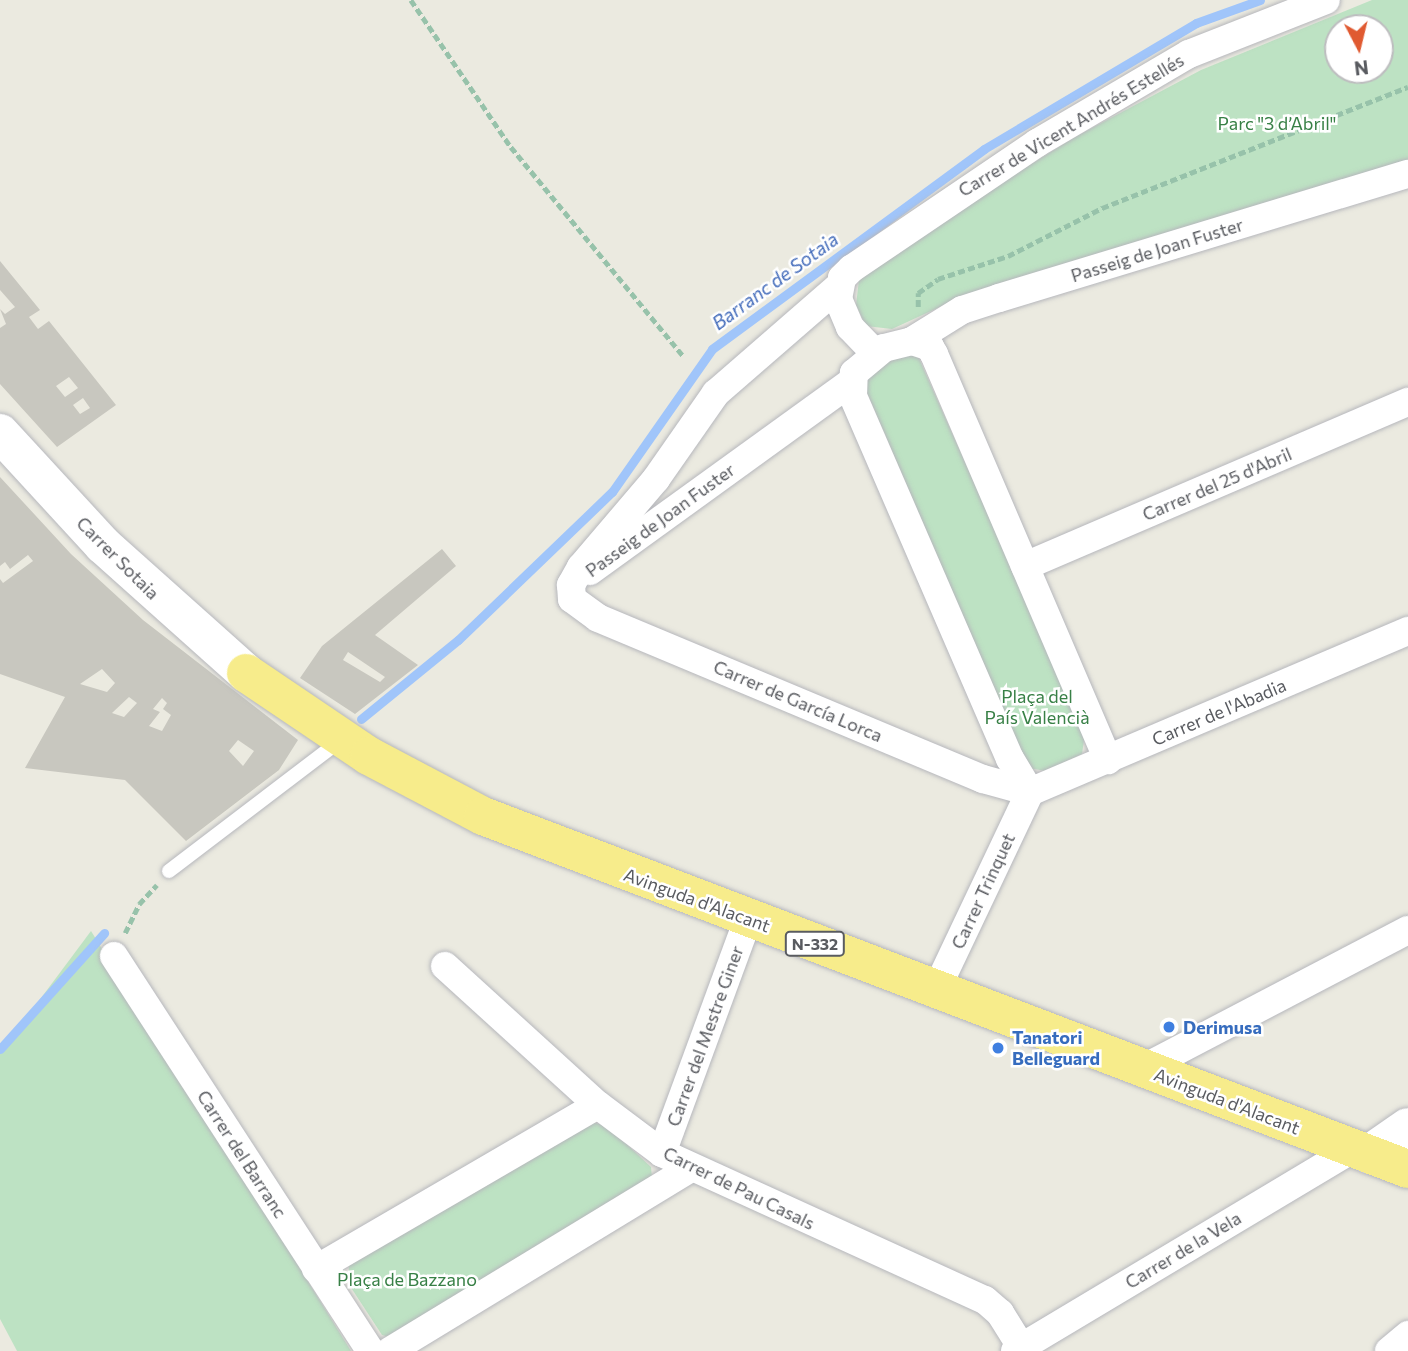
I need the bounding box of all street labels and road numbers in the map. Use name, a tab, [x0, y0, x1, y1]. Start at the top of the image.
street label: Carrer de Vicent Andrés Estellés	[954, 49, 1188, 201]
street label: Passeig de Joan Fuster	[1068, 213, 1246, 287]
street label: Carrer del 25 d'Abril	[1139, 443, 1295, 525]
street label: Passeig de Joan Fuster	[581, 459, 739, 581]
street label: Carrer Sotaia	[72, 512, 164, 604]
street label: Carrer de García Lorca	[710, 656, 886, 746]
street label: Carrer de l'Abadia	[1149, 674, 1289, 750]
street label: Carrer Trinquet	[947, 830, 1019, 952]
street label: Avinguda d'Alacant	[621, 863, 773, 937]
road number: N-332	[784, 932, 846, 956]
street label: Carrer del Mestre Giner	[662, 943, 748, 1129]
street label: Avinguda d'Alacant	[1151, 1063, 1303, 1139]
street label: Carrer del Barranc	[193, 1086, 291, 1222]
street label: Carrer de Pau Casals	[660, 1142, 818, 1234]
street label: Carrer de la Vela	[1121, 1207, 1245, 1293]

